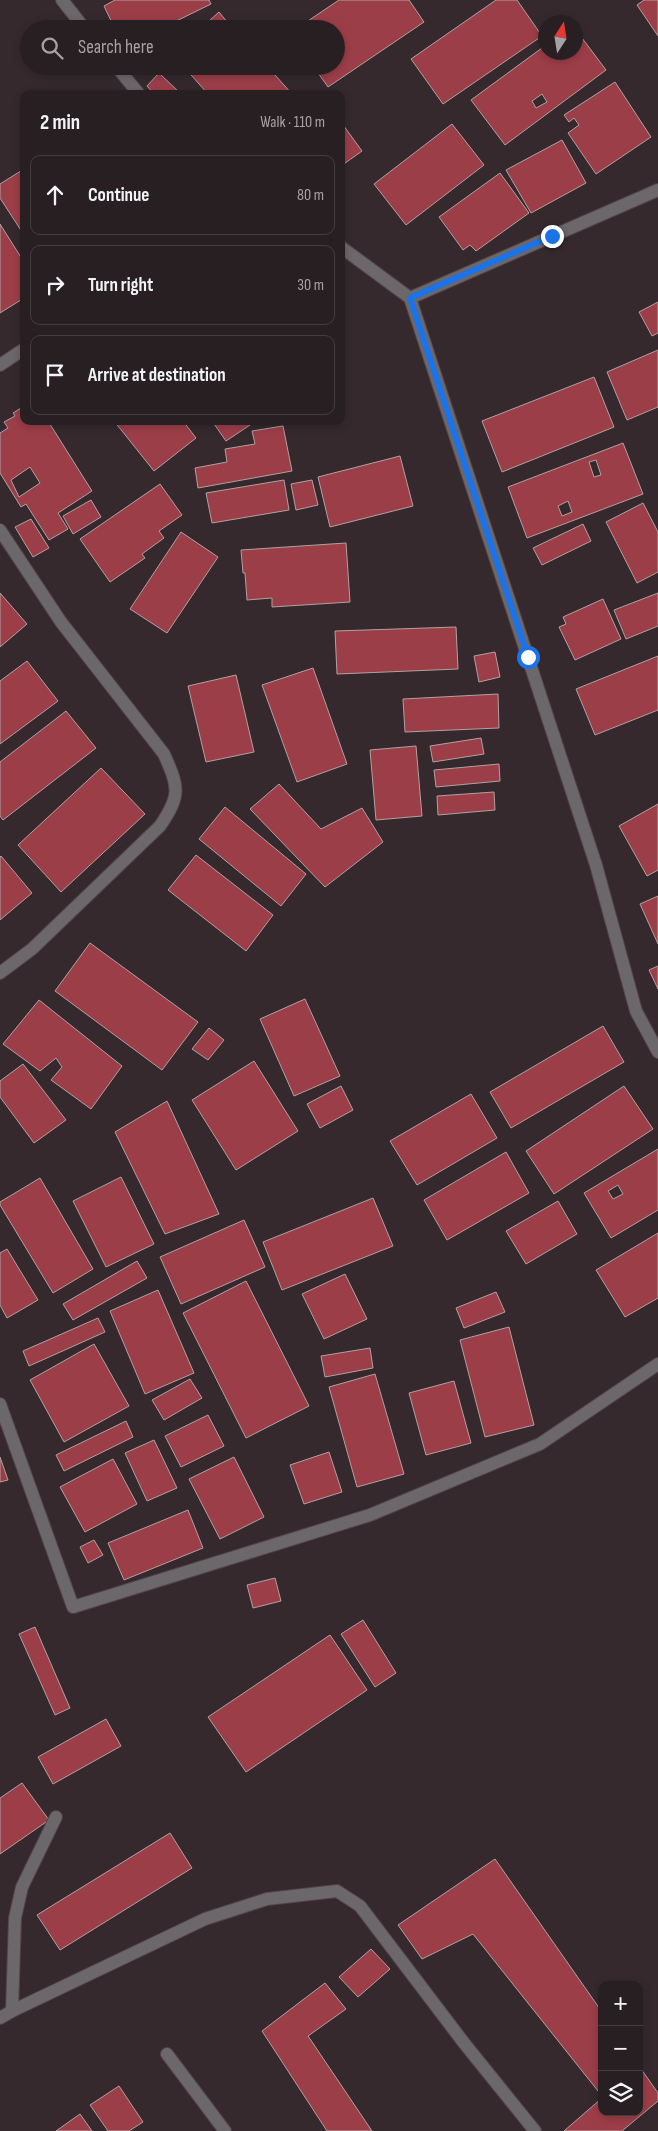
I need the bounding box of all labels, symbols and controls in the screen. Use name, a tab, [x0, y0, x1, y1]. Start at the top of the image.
north arrow	[538, 15, 583, 60]
search box	[20, 20, 345, 75]
icon: search	[38, 34, 66, 62]
text: Search here	[78, 36, 154, 59]
text: 2 min	[40, 110, 80, 135]
text: Walk · 110 m	[260, 113, 325, 132]
icon: ahead	[41, 181, 69, 209]
text: Continue	[88, 184, 149, 207]
text: 80 m	[297, 186, 324, 205]
route end	[541, 225, 564, 248]
icon: right	[41, 271, 69, 299]
text: Turn right	[88, 274, 153, 297]
text: 30 m	[297, 276, 324, 295]
icon: arrive	[41, 361, 69, 389]
text: Arrive at destination	[88, 364, 226, 387]
route start	[517, 646, 540, 669]
map controls	[598, 1981, 643, 2116]
button: +	[598, 1981, 643, 2026]
button: −	[598, 2026, 643, 2071]
button: layers	[598, 2071, 643, 2116]

